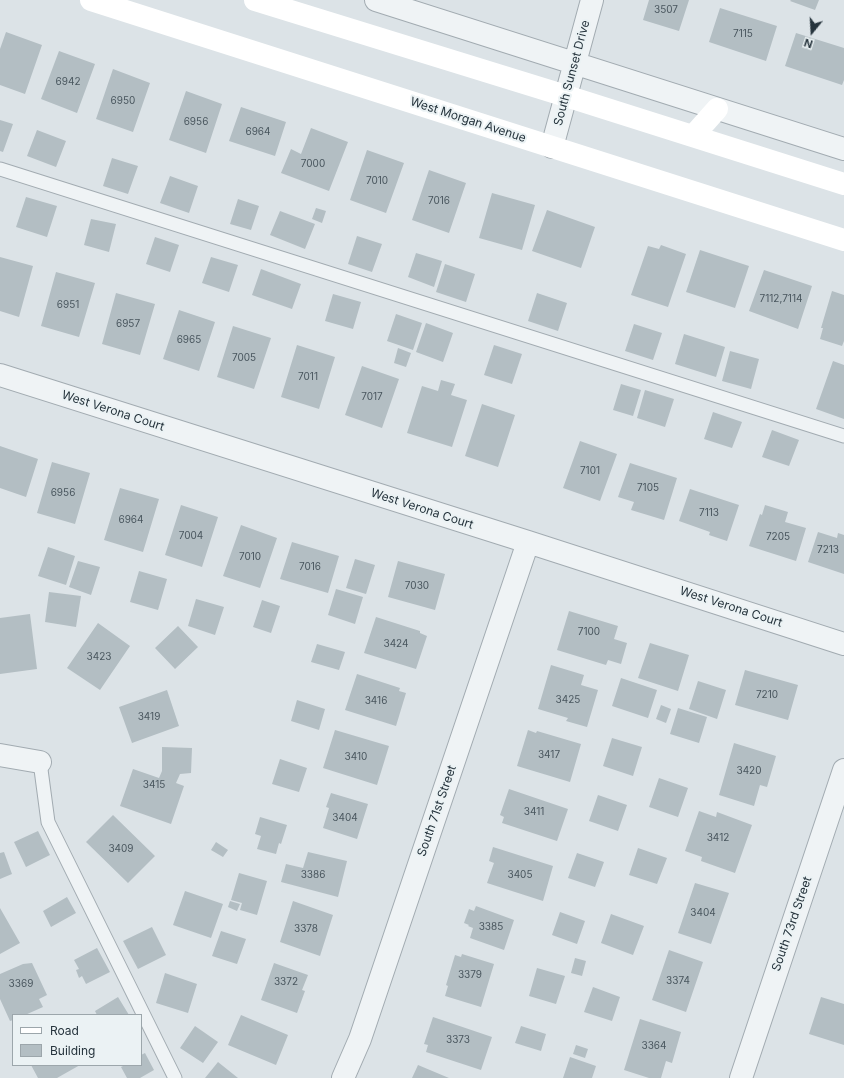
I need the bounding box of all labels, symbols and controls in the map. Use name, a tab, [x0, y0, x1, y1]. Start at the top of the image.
house number: 3507	[654, 4, 678, 16]
north arrow	[792, 12, 832, 52]
street label: South Sunset Drive	[551, 19, 593, 127]
house number: 7115	[733, 28, 753, 40]
text: N	[802, 35, 814, 51]
house number: 6942	[56, 76, 80, 88]
street label: West Morgan Avenue	[408, 94, 528, 146]
house number: 6950	[111, 95, 135, 107]
house number: 6956	[184, 116, 208, 128]
house number: 6964	[245, 126, 271, 138]
house number: 7000	[301, 158, 325, 170]
house number: 7010	[366, 175, 388, 187]
house number: 7016	[428, 195, 450, 207]
house number: 7112,7114	[760, 293, 802, 305]
house number: 6951	[57, 299, 79, 311]
house number: 6957	[116, 318, 140, 330]
house number: 6965	[177, 334, 201, 346]
house number: 7005	[232, 352, 256, 364]
house number: 7011	[298, 371, 318, 383]
street label: West Verona Court	[60, 388, 166, 434]
house number: 7017	[361, 391, 383, 403]
house number: 7101	[580, 465, 600, 477]
house number: 7105	[637, 482, 659, 494]
street label: West Verona Court	[369, 486, 475, 532]
house number: 6956	[51, 487, 75, 499]
house number: 7113	[699, 507, 719, 519]
house number: 6964	[118, 514, 144, 526]
house number: 7004	[179, 530, 203, 542]
house number: 7205	[766, 531, 790, 543]
house number: 7213	[817, 544, 839, 556]
house number: 7010	[239, 551, 261, 563]
house number: 7016	[299, 561, 321, 573]
house number: 7030	[405, 580, 429, 592]
street label: West Verona Court	[678, 584, 784, 630]
house number: 7100	[578, 626, 600, 638]
house number: 3424	[383, 638, 409, 650]
house number: 3423	[87, 651, 111, 663]
house number: 7210	[756, 689, 778, 701]
house number: 3425	[556, 694, 580, 706]
house number: 3416	[365, 695, 387, 707]
house number: 3419	[138, 711, 160, 723]
house number: 3417	[538, 749, 560, 761]
house number: 3410	[345, 751, 367, 763]
street label: South 71st Street	[415, 763, 459, 859]
house number: 3420	[736, 765, 762, 777]
house number: 3415	[143, 779, 165, 791]
house number: 3411	[524, 806, 544, 818]
house number: 3404	[332, 812, 358, 824]
house number: 3412	[707, 832, 729, 844]
house number: 3409	[108, 843, 134, 855]
house number: 3386	[301, 869, 325, 881]
house number: 3405	[507, 869, 533, 881]
street label: South 73rd Street	[769, 875, 815, 973]
house number: 3404	[690, 907, 716, 919]
house number: 3385	[479, 921, 503, 933]
house number: 3378	[294, 923, 318, 935]
house number: 3379	[458, 969, 482, 981]
house number: 3374	[666, 975, 690, 987]
house number: 3372	[274, 976, 298, 988]
house number: 3369	[9, 978, 33, 990]
legend	[12, 1014, 142, 1066]
text: Road	[50, 1023, 79, 1038]
house number: 3373	[446, 1034, 470, 1046]
house number: 3364	[641, 1040, 667, 1052]
text: Building	[50, 1043, 95, 1058]

